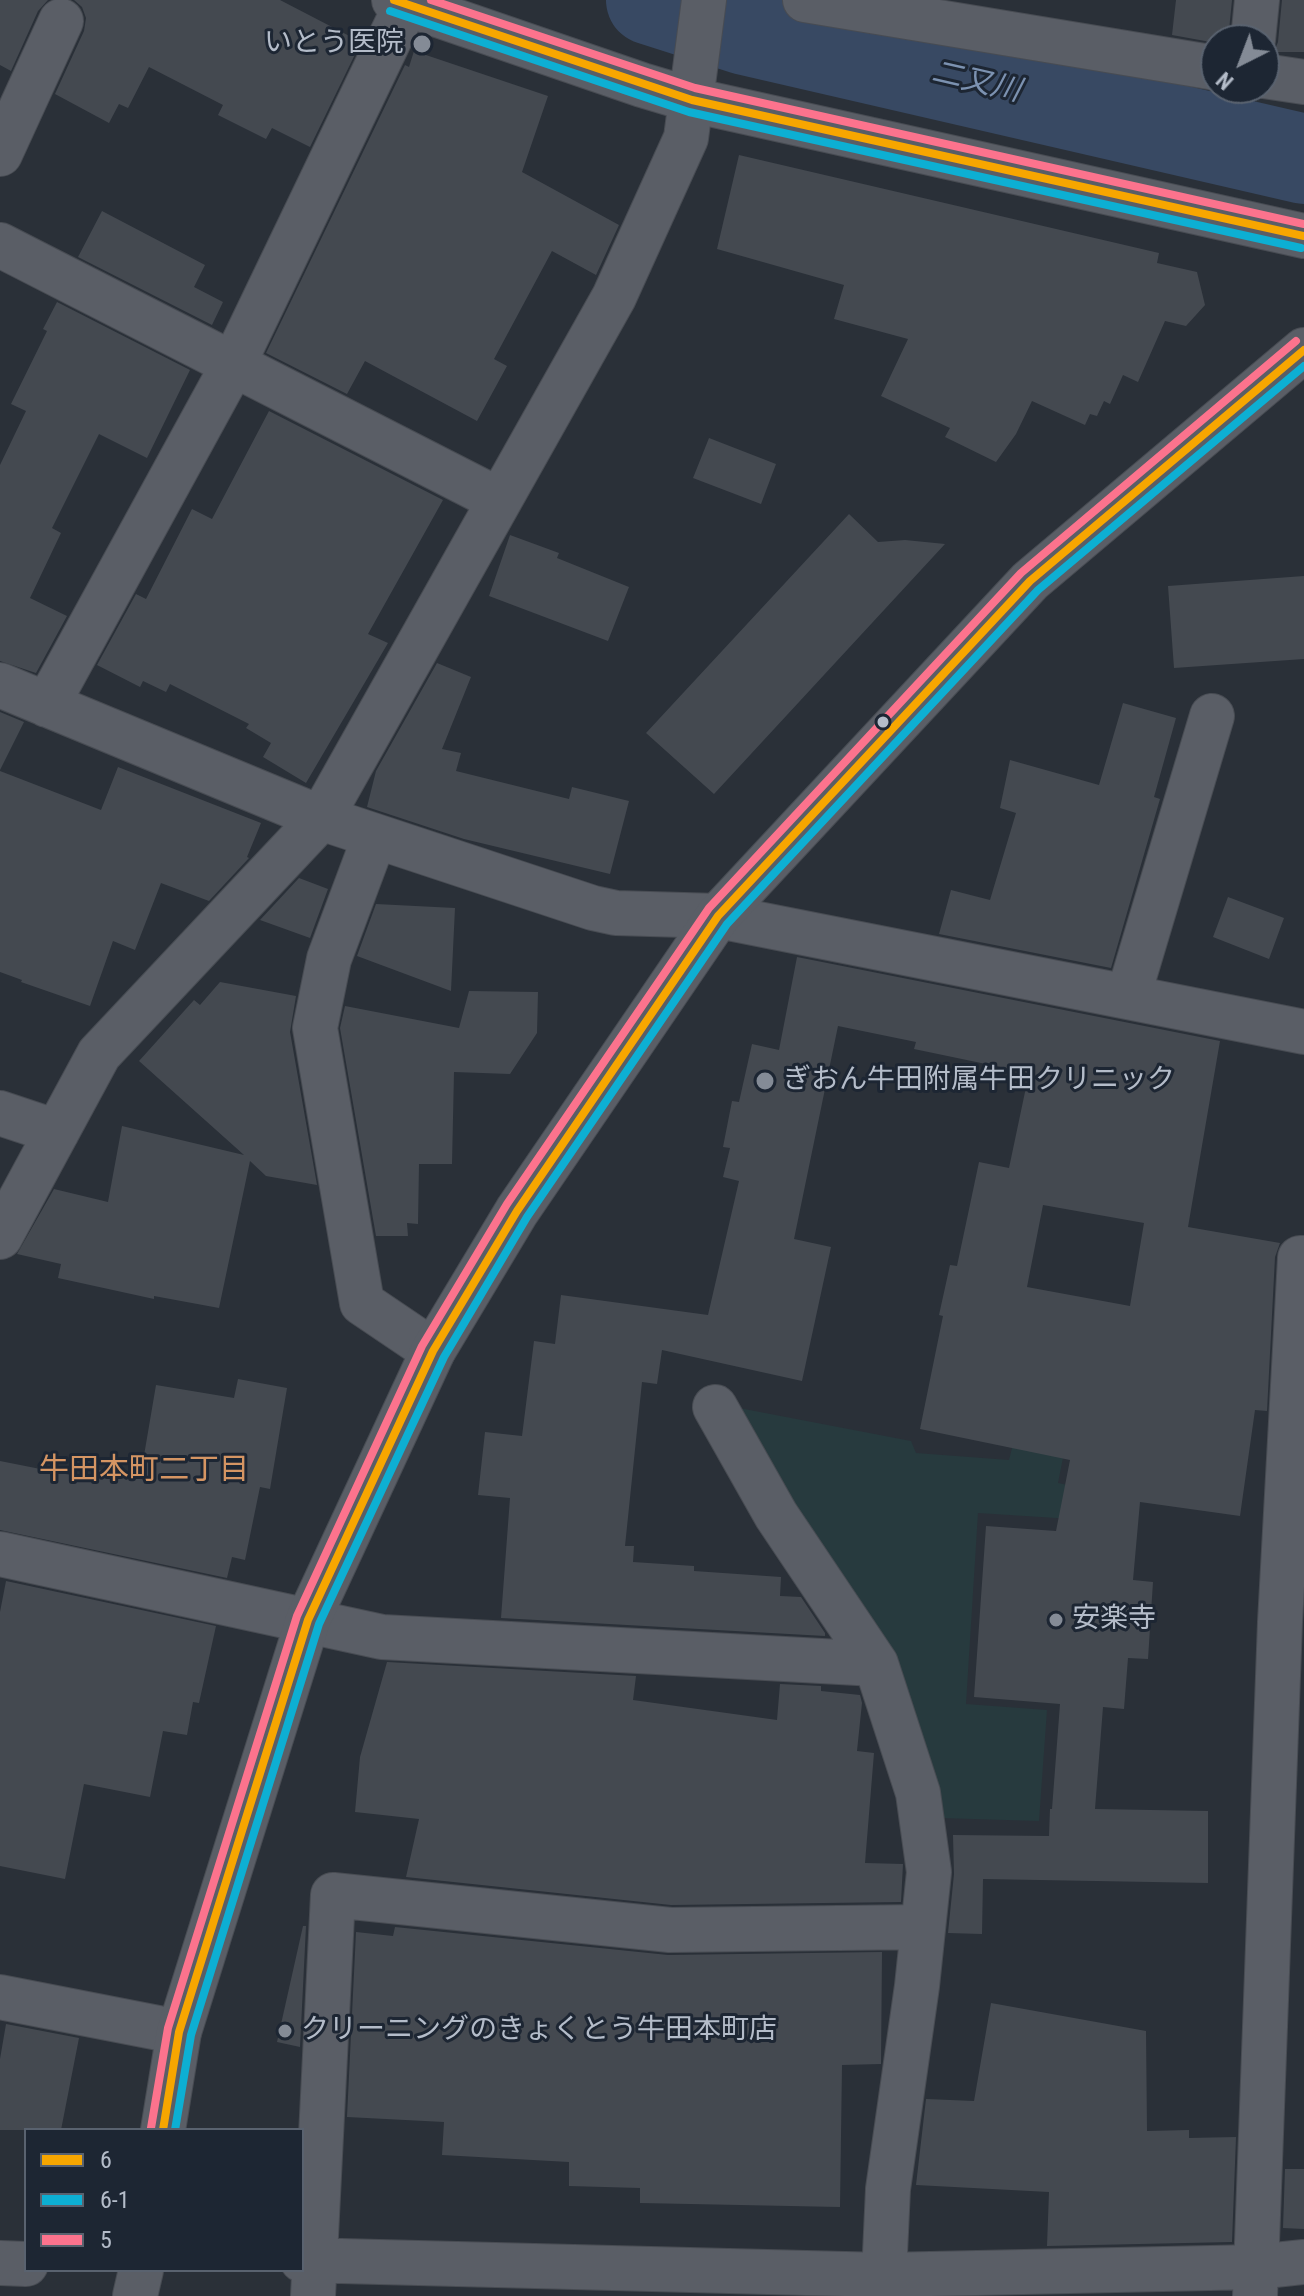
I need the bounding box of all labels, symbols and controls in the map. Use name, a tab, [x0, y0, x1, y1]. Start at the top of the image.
north arrow	[1200, 24, 1280, 104]
place label: いとう医院	[264, 27, 404, 61]
marker: いとう医院	[411, 33, 433, 55]
water label: 二又川	[928, 55, 1024, 111]
text: N	[1212, 67, 1238, 95]
unlabelled marker	[875, 714, 891, 730]
place label: ぎおん牛田附属牛田クリニック	[783, 1064, 1175, 1098]
marker: ぎおん牛田附属牛田クリニック	[754, 1070, 776, 1092]
district label: 牛田本町二丁目	[39, 1453, 249, 1489]
place label: 安楽寺	[1072, 1603, 1156, 1637]
marker: 安楽寺	[1047, 1611, 1065, 1629]
place label: クリーニングのきょくとう牛田本町店	[301, 2014, 777, 2048]
marker: クリーニングのきょくとう牛田本町店	[276, 2022, 294, 2040]
legend	[24, 2128, 304, 2272]
text: 6	[100, 2146, 112, 2174]
text: 6-1	[100, 2186, 130, 2214]
text: 5	[100, 2226, 112, 2254]

